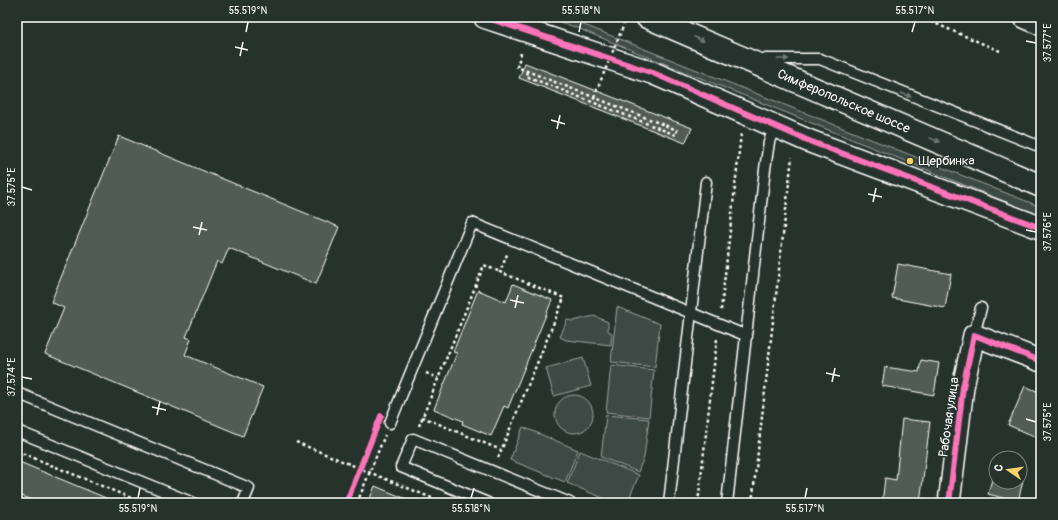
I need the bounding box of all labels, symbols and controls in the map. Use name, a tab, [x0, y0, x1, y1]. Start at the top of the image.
text: 55.519°N	[229, 5, 268, 17]
text: 55.518°N	[562, 5, 601, 17]
text: 55.517°N	[896, 5, 935, 17]
text: 37.577°E	[1042, 24, 1054, 62]
one-way arrow	[693, 36, 704, 42]
one-way arrow	[777, 56, 790, 62]
street label: Симферопольское шоссе	[775, 66, 913, 137]
one-way arrow	[901, 92, 913, 98]
one-way arrow	[929, 138, 941, 144]
place label: Щербинка	[918, 153, 975, 169]
marker: Щербинка	[905, 156, 915, 166]
text: 37.575°E	[6, 168, 18, 206]
text: 37.576°E	[1042, 212, 1054, 252]
text: 37.574°E	[6, 357, 18, 397]
street label: Рабочая улица	[935, 376, 963, 458]
text: 37.575°E	[1042, 403, 1054, 441]
north arrow	[988, 450, 1028, 490]
text: С	[992, 463, 1006, 473]
text: 55.519°N	[119, 503, 158, 515]
text: 55.518°N	[452, 503, 491, 515]
text: 55.517°N	[786, 503, 825, 515]

